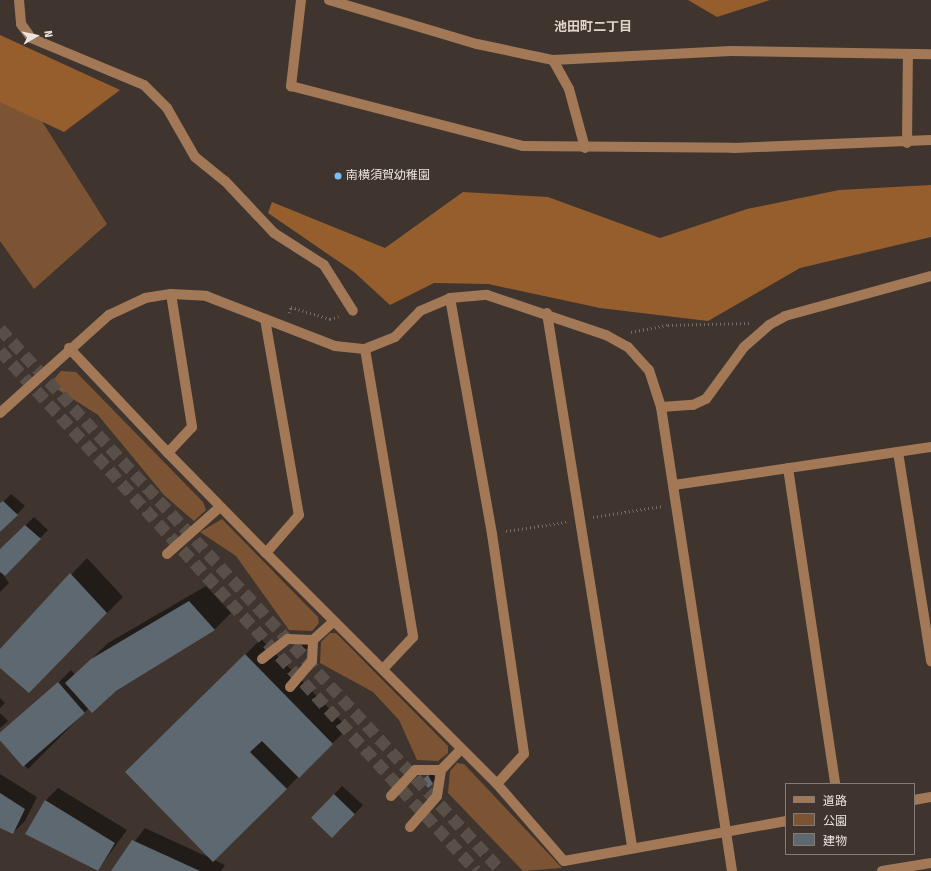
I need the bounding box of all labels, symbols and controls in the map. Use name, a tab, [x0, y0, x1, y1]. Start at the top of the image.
north arrow	[16, 16, 56, 56]
district label: 池田町二丁目	[554, 19, 632, 35]
text: N	[41, 30, 55, 38]
place label: 南横須賀幼稚園	[346, 169, 430, 183]
marker: 南横須賀幼稚園	[333, 171, 343, 181]
legend	[785, 783, 915, 855]
text: 道路	[823, 794, 847, 808]
text: 公園	[823, 814, 847, 828]
text: 建物	[823, 834, 847, 848]

